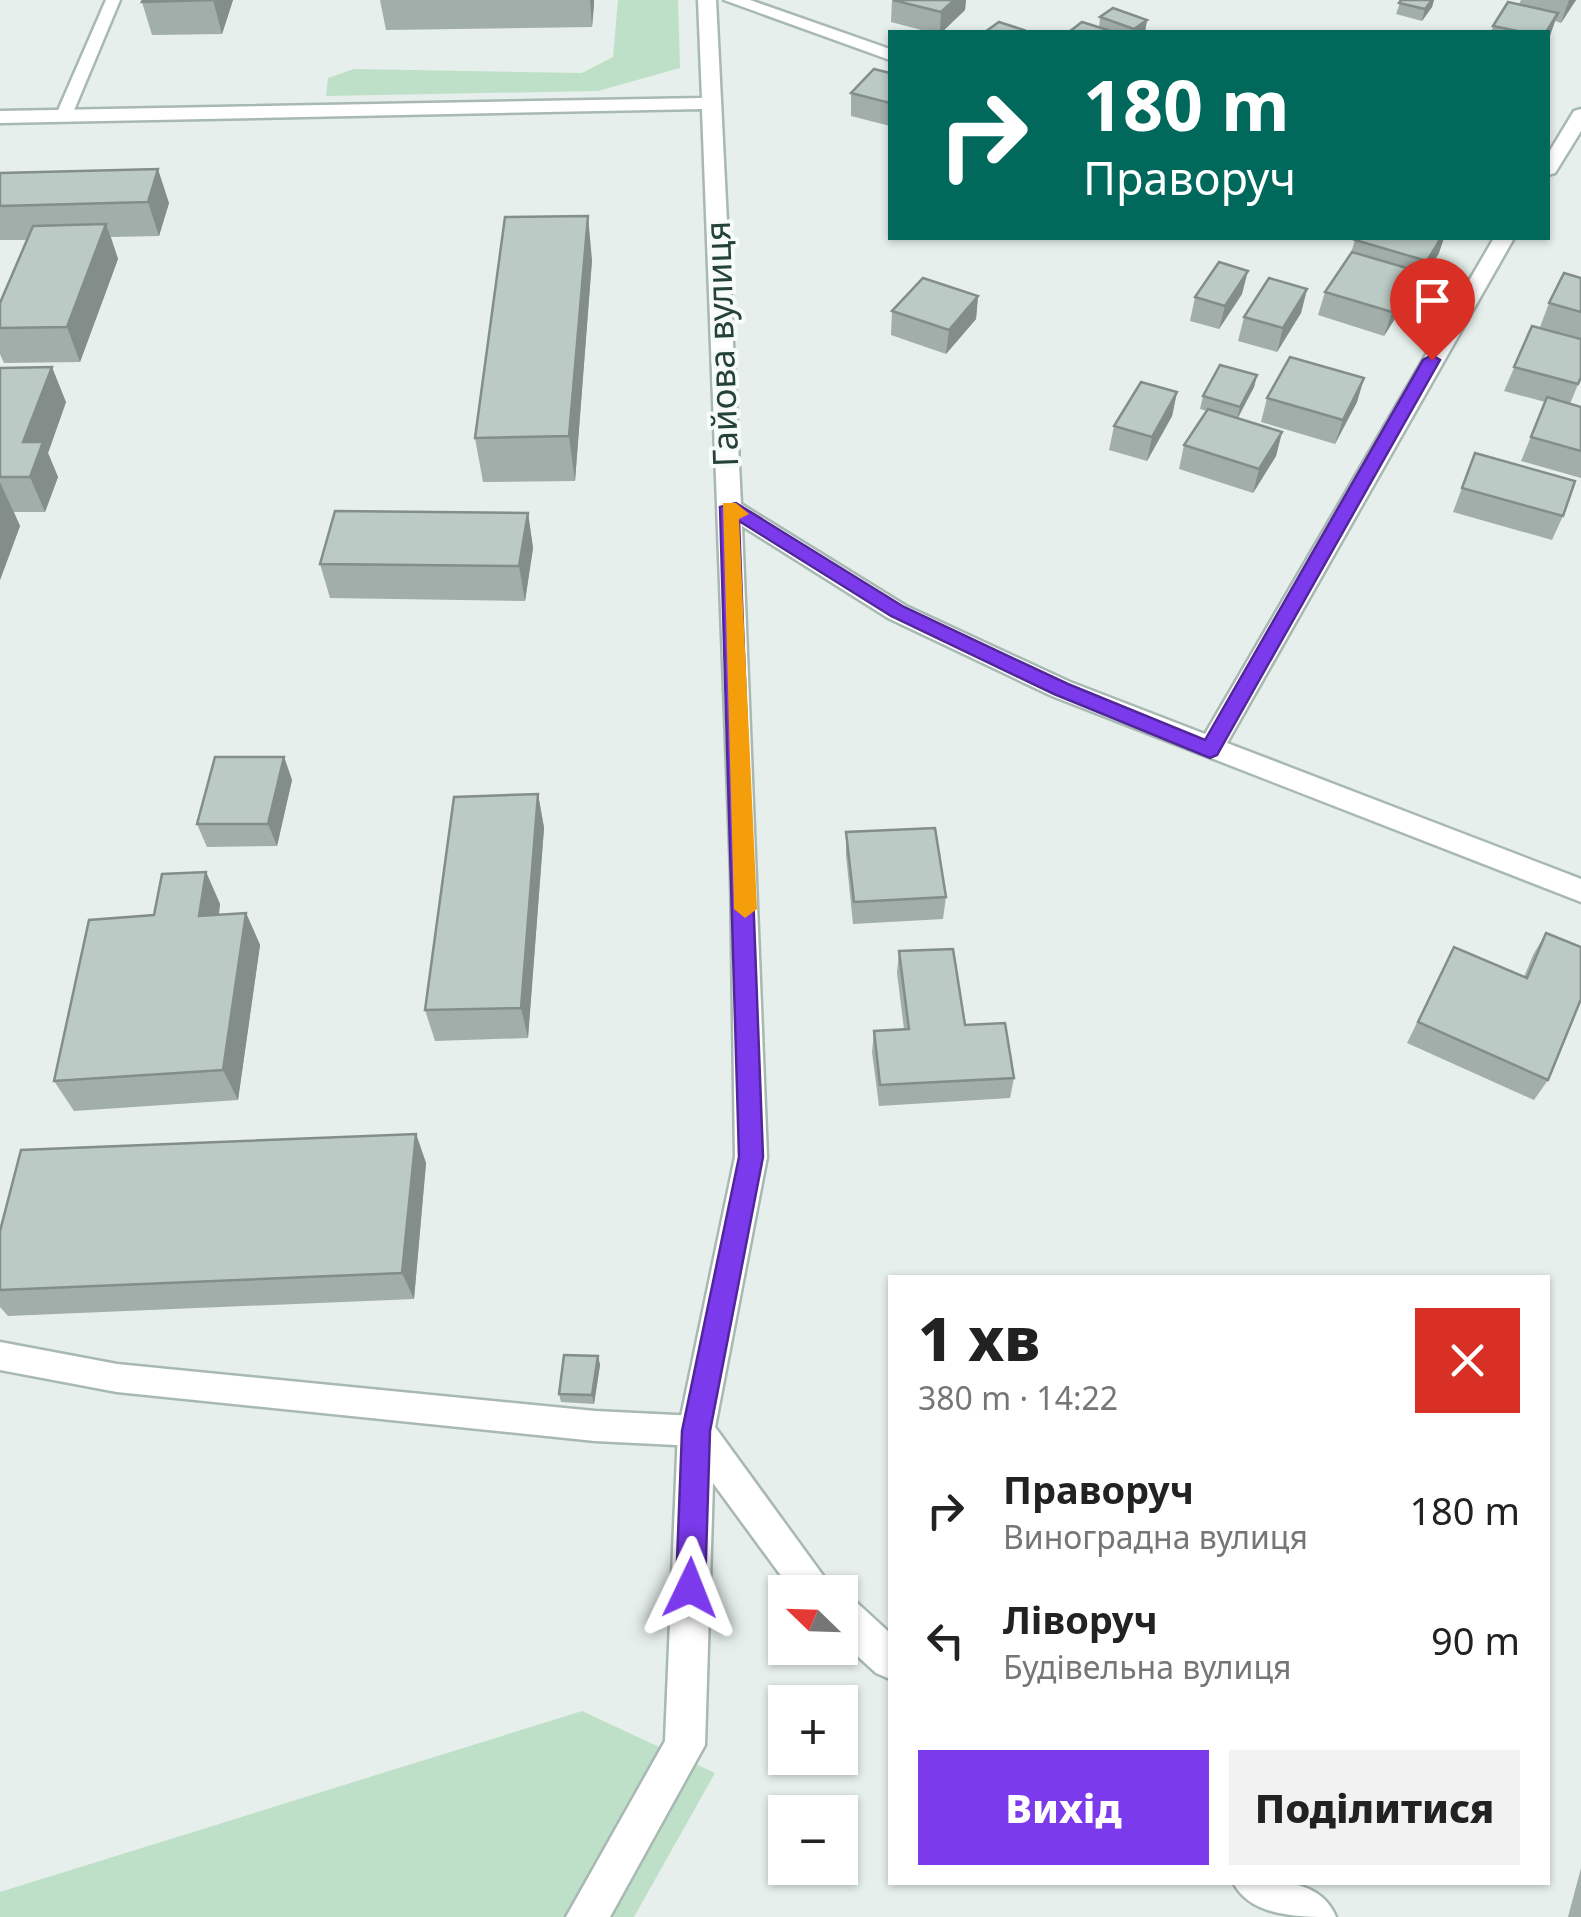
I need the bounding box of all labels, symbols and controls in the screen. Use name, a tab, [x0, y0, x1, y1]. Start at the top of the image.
text: 180 m	[1083, 56, 1290, 152]
icon: right	[918, 70, 1048, 200]
text: Праворуч	[1083, 147, 1296, 208]
street label: Гайова вулиця	[693, 220, 748, 468]
pin	[1390, 258, 1475, 361]
icon: arrive	[1405, 273, 1460, 328]
text: 1 хв	[918, 1297, 1040, 1379]
button: close	[1415, 1308, 1520, 1413]
text: 380 m · 14:22	[918, 1376, 1118, 1419]
text: Праворуч	[1003, 1463, 1194, 1515]
icon: right	[918, 1483, 973, 1538]
text: 180 m	[1409, 1484, 1520, 1536]
text: Виноградна вулиця	[1003, 1515, 1308, 1558]
position arrow	[638, 1536, 742, 1640]
north arrow	[768, 1575, 858, 1665]
map controls	[768, 1575, 858, 1885]
text: Ліворуч	[1003, 1593, 1158, 1645]
icon: left	[918, 1613, 973, 1668]
text: 90 m	[1431, 1614, 1520, 1666]
text: Будівельна вулиця	[1003, 1645, 1291, 1688]
button: +	[768, 1685, 858, 1775]
button: Вихід	[918, 1750, 1209, 1865]
button: Поділитися	[1229, 1750, 1520, 1865]
button: −	[768, 1795, 858, 1885]

